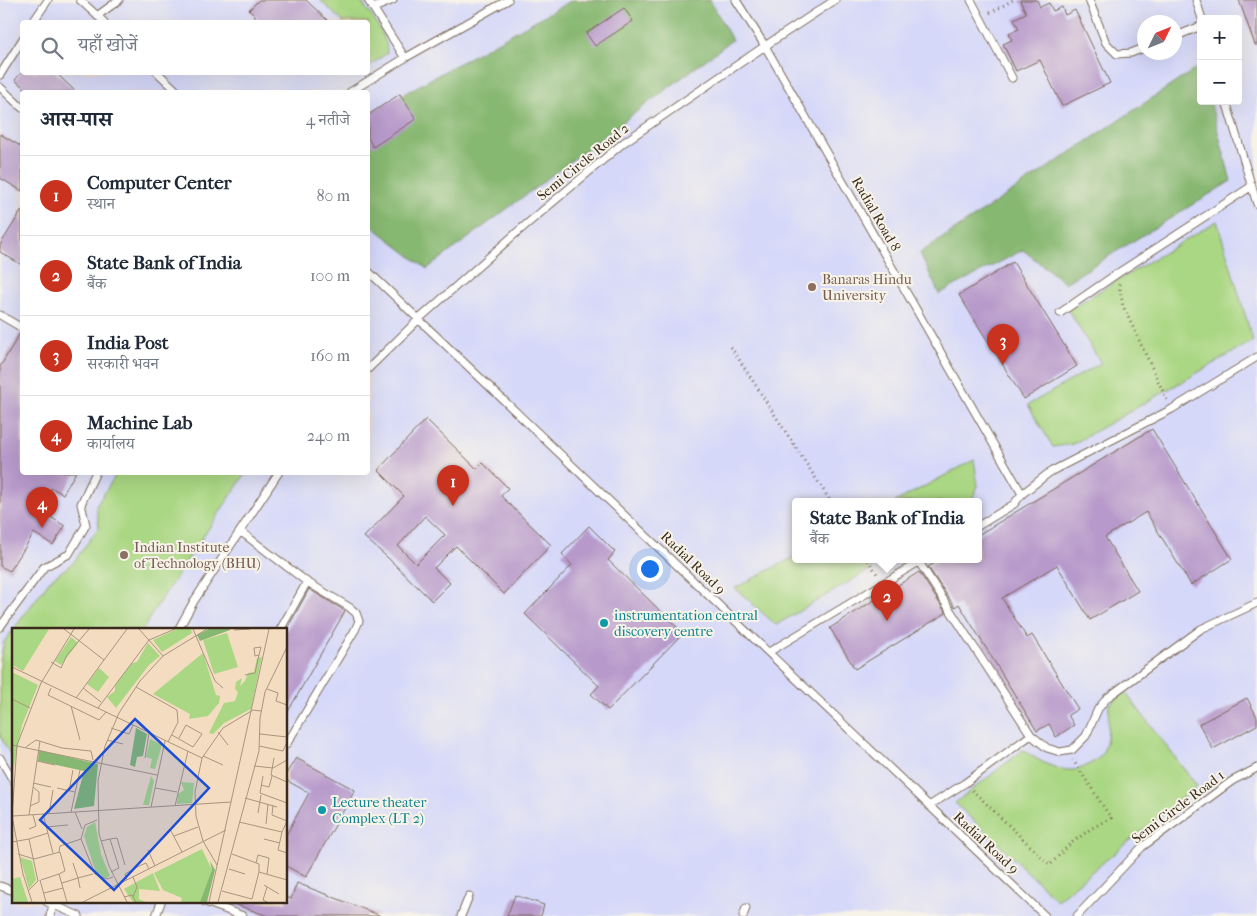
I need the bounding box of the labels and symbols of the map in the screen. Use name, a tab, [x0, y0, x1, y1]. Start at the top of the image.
north arrow	[1137, 15, 1182, 60]
street label: Semi Circle Road 2	[534, 120, 632, 204]
street label: Radial Road 8	[848, 174, 904, 254]
place label: Banaras Hindu University	[822, 271, 912, 304]
marker: Banaras Hindu University	[806, 281, 818, 293]
pin: 3	[987, 324, 1019, 365]
pin: 1	[437, 465, 469, 506]
pin: 4	[26, 487, 58, 528]
street label: Radial Road 9	[657, 528, 729, 598]
place label: Indian Institute of Technology (BHU)	[134, 539, 261, 572]
marker: Indian Institute of Technology (BHU)	[118, 549, 130, 561]
your location	[637, 556, 663, 582]
pin: 2	[871, 580, 903, 621]
place label: instrumentation central discovery centre	[614, 607, 758, 640]
marker: instrumentation central discovery centre	[598, 617, 610, 629]
inset map	[12, 628, 288, 904]
street label: Semi Circle Road 1	[1128, 767, 1228, 847]
place label: Lecture theater Complex (LT 2)	[332, 794, 426, 827]
marker: Lecture theater Complex (LT 2)	[316, 804, 328, 816]
street label: Radial Road 9	[950, 808, 1022, 878]

